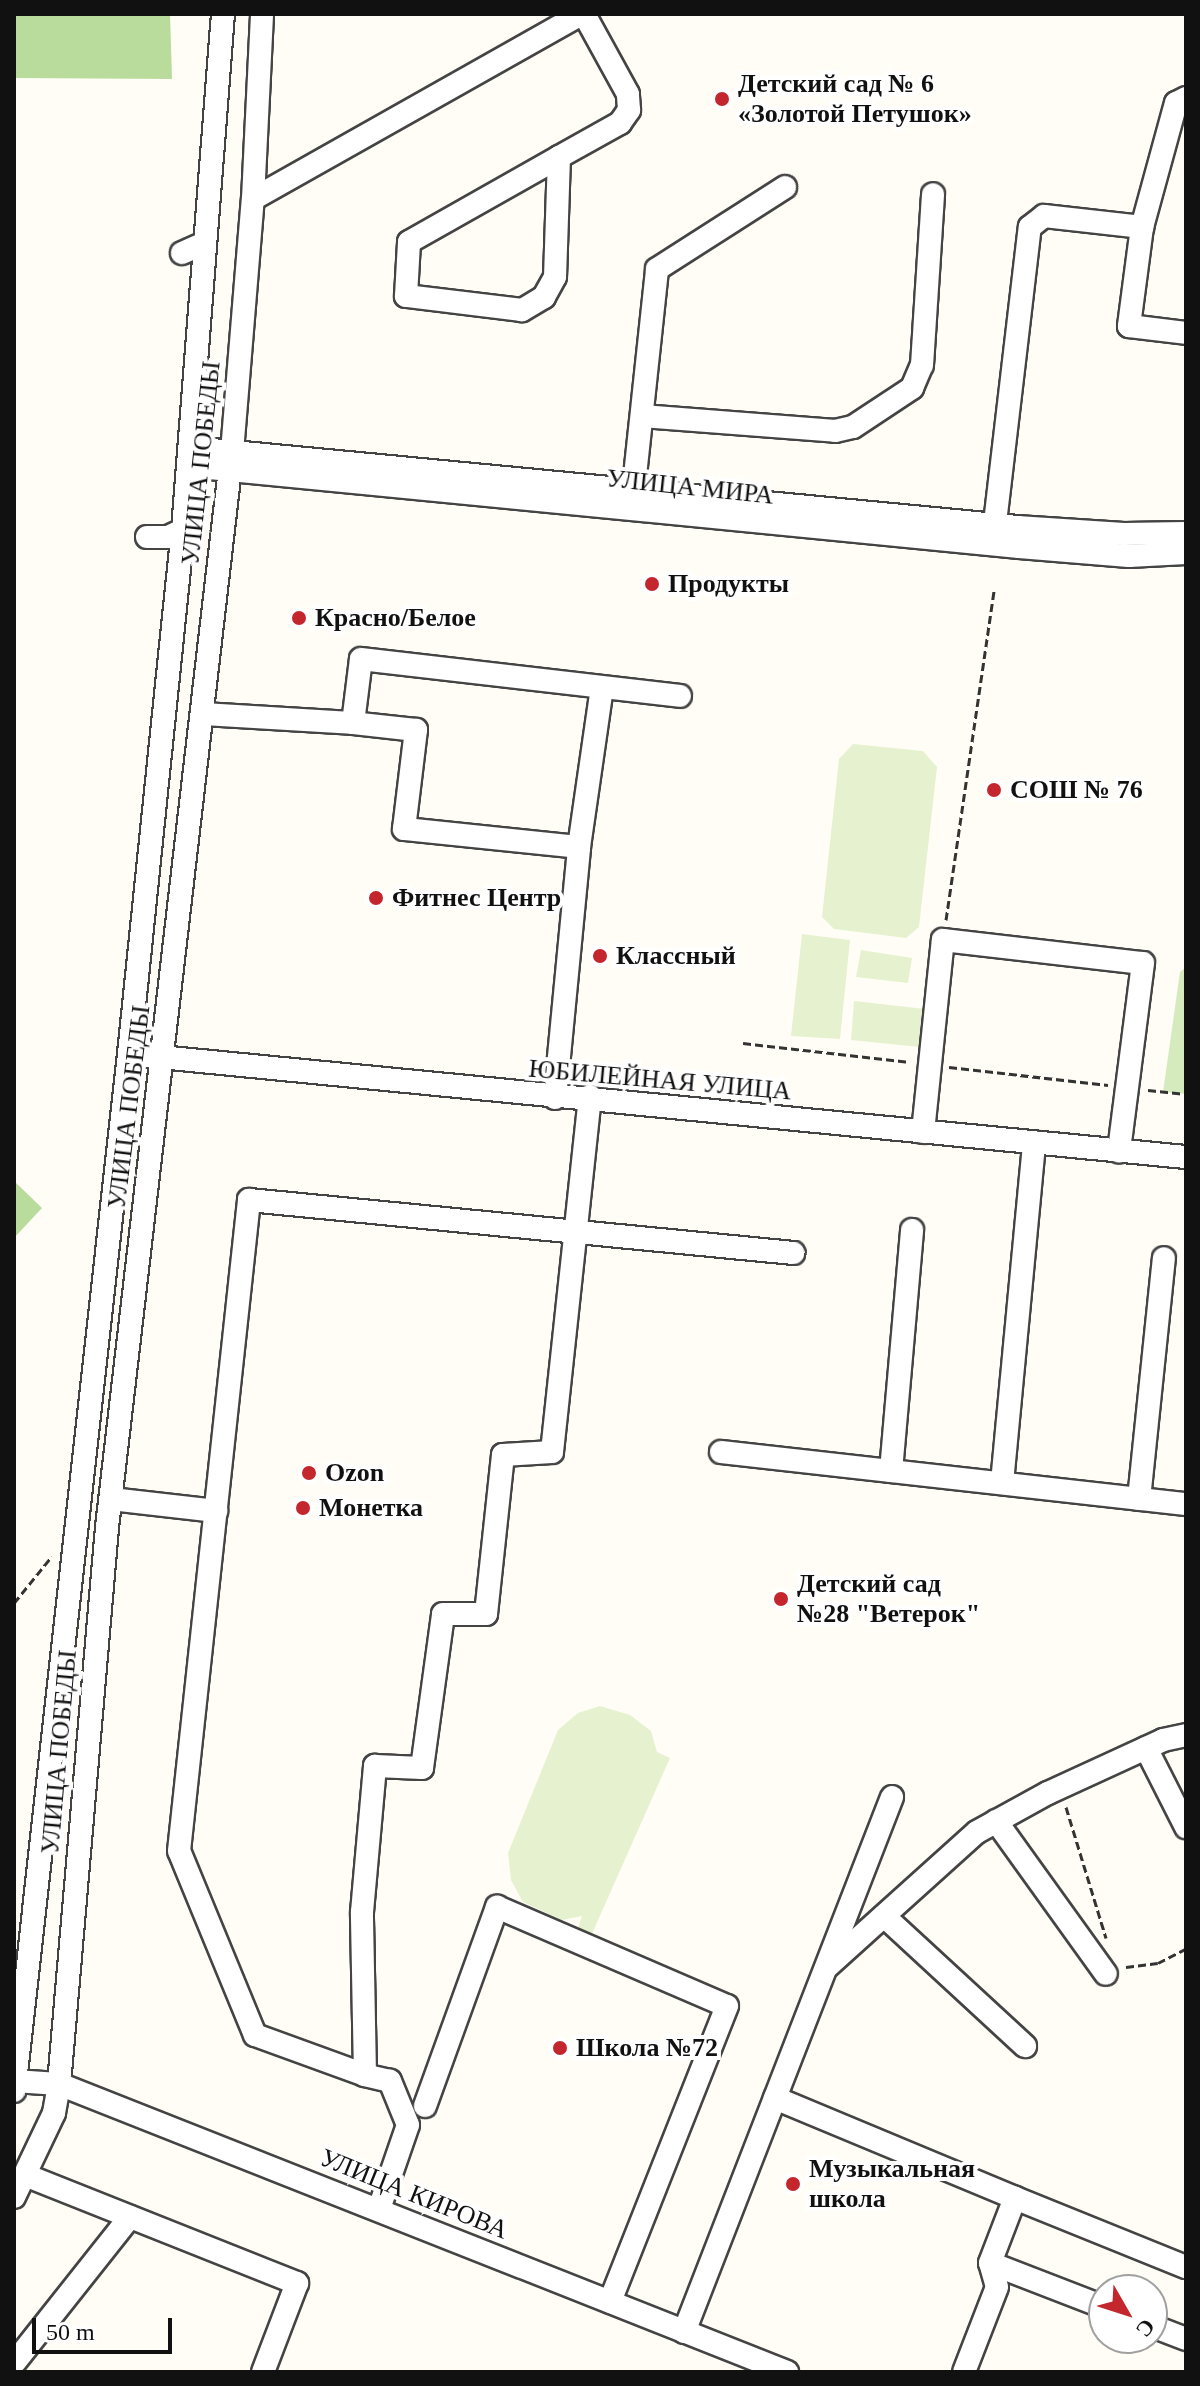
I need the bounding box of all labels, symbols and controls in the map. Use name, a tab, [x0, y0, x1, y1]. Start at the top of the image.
place label: Детский сад № 6 «Золотой Петушок»	[738, 68, 972, 130]
marker: Детский сад № 6 «Золотой Петушок»	[713, 90, 731, 108]
street label: УЛИЦА ПОБЕДЫ	[175, 360, 227, 566]
street label: УЛИЦА МИРА	[605, 463, 775, 511]
place label: Продукты	[668, 568, 789, 600]
marker: Продукты	[643, 575, 661, 593]
place label: Красно/Белое	[315, 602, 476, 634]
marker: Красно/Белое	[290, 609, 308, 627]
place label: СОШ № 76	[1010, 774, 1143, 806]
marker: СОШ № 76	[985, 781, 1003, 799]
place label: Фитнес Центр	[392, 882, 561, 914]
marker: Фитнес Центр	[367, 889, 385, 907]
place label: Классный	[616, 940, 736, 972]
marker: Классный	[591, 947, 609, 965]
street label: УЛИЦА ПОБЕДЫ	[101, 1004, 157, 1210]
street label: ЮБИЛЕЙНАЯ УЛИЦА	[527, 1053, 793, 1107]
place label: Ozon	[325, 1457, 384, 1489]
marker: Ozon	[300, 1464, 318, 1482]
place label: Монетка	[319, 1492, 423, 1524]
marker: Монетка	[294, 1499, 312, 1517]
place label: Детский сад №28 "Ветерок"	[797, 1568, 980, 1630]
marker: Детский сад №28 "Ветерок"	[772, 1590, 790, 1608]
street label: УЛИЦА ПОБЕДЫ	[35, 1649, 83, 1855]
place label: Школа №72	[576, 2032, 718, 2064]
marker: Школа №72	[551, 2039, 569, 2057]
street label: УЛИЦА КИРОВА	[315, 2142, 513, 2246]
place label: Музыкальная школа	[809, 2153, 975, 2214]
marker: Музыкальная школа	[784, 2175, 802, 2193]
north arrow	[1088, 2274, 1168, 2354]
scale bar	[36, 2302, 176, 2352]
text: С	[1131, 2314, 1160, 2342]
text: 50 m	[46, 2319, 95, 2345]

